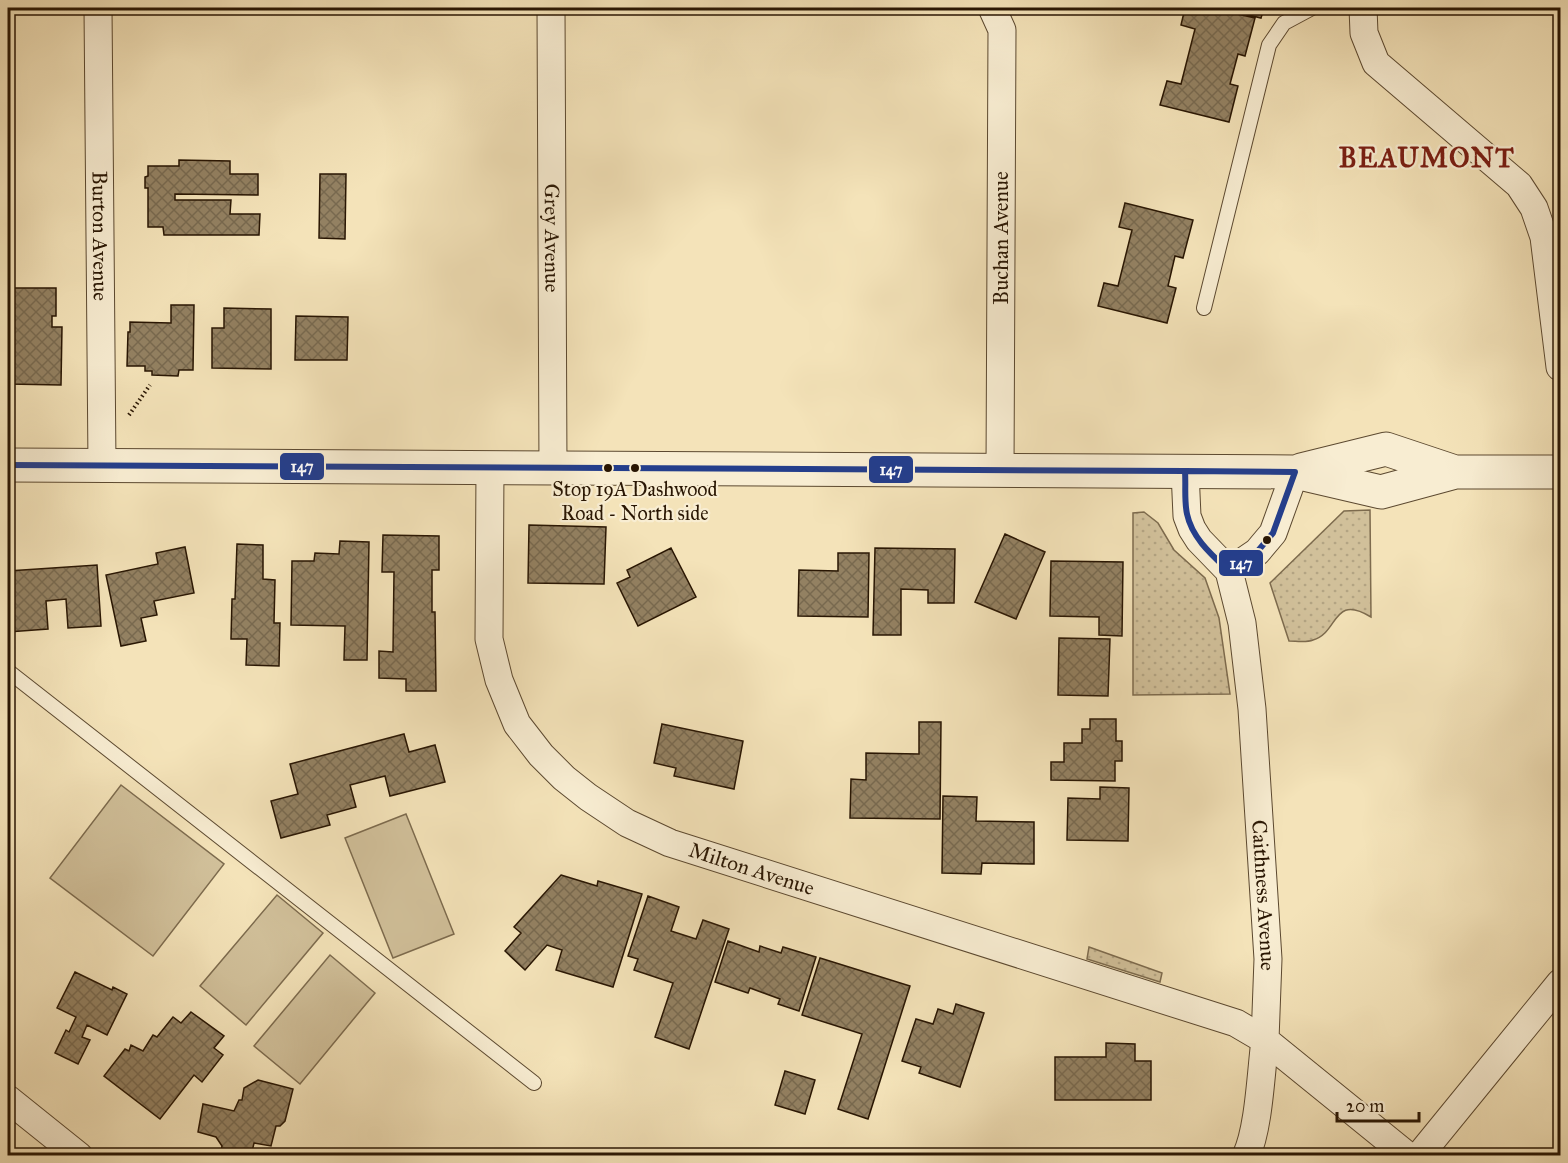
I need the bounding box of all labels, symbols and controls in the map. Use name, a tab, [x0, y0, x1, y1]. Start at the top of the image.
district label: BEAUMONT	[1339, 141, 1515, 174]
street label: Burton Avenue	[86, 171, 114, 301]
street label: Buchan Avenue	[988, 171, 1014, 305]
street label: Grey Avenue	[539, 183, 565, 293]
line badge: 147	[279, 452, 325, 481]
line badge: 147	[868, 455, 914, 484]
text: 147	[290, 457, 314, 477]
text: 147	[879, 460, 903, 480]
unlabelled marker	[602, 462, 614, 474]
marker: Stop 19A Dashwood Road - North side	[629, 462, 641, 474]
place label: Stop 19A Dashwood Road - North side	[552, 477, 718, 525]
unlabelled marker	[1261, 534, 1273, 546]
line badge: 147	[1218, 549, 1264, 577]
text: 147	[1229, 554, 1253, 574]
street label: Caithness Avenue	[1246, 819, 1281, 971]
street label: Milton Avenue	[686, 837, 818, 901]
scale bar	[1337, 1085, 1420, 1123]
text: 20 m	[1346, 1095, 1384, 1117]

